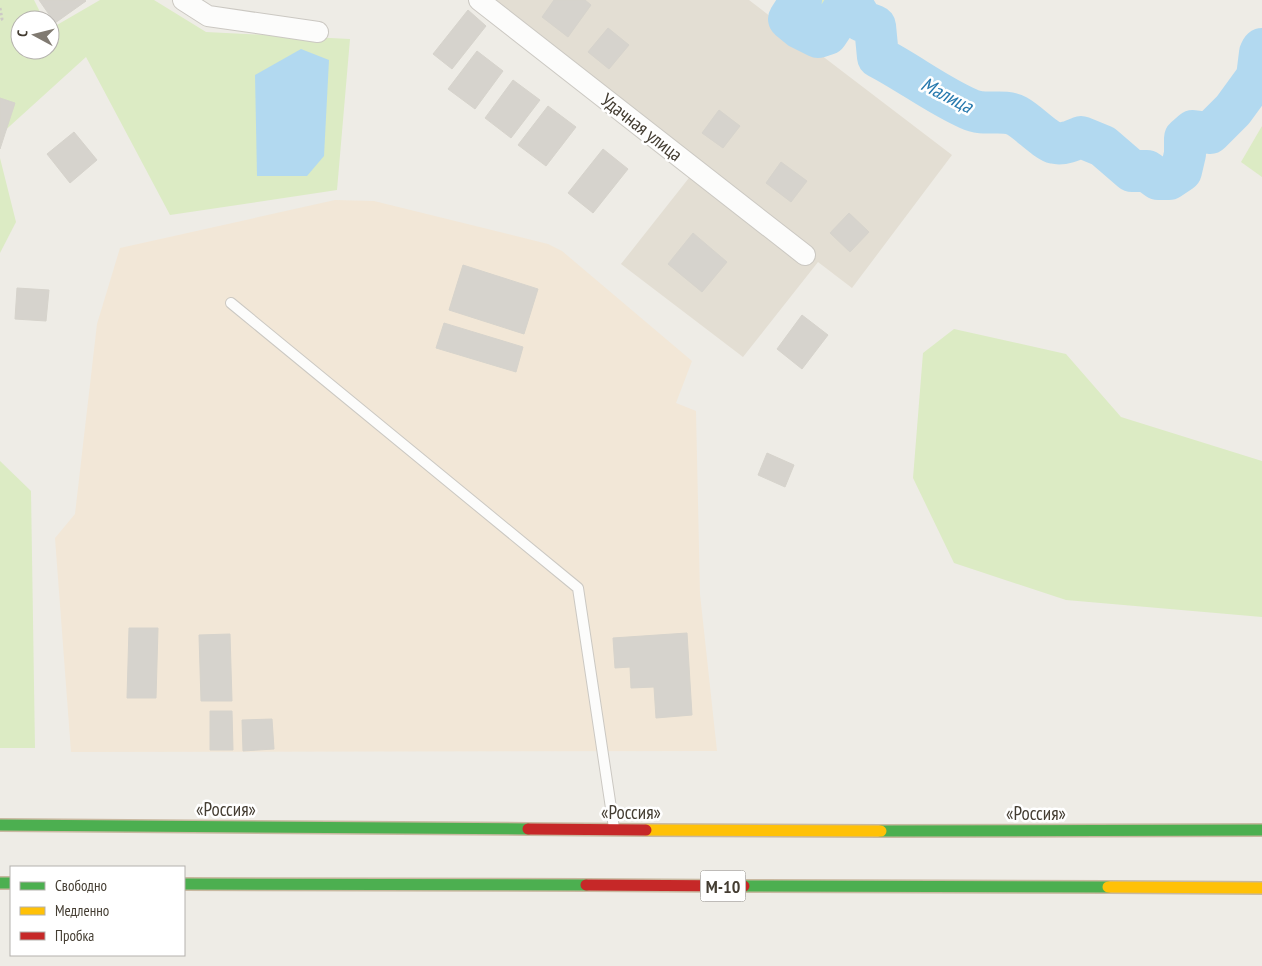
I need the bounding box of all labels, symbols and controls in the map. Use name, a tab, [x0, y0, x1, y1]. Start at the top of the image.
north arrow	[10, 10, 60, 60]
text: С	[13, 29, 31, 38]
water label: Малица	[917, 71, 978, 119]
street label: Удачная улица	[597, 88, 687, 166]
street label: «Россия»	[196, 797, 256, 821]
street label: «Россия»	[601, 800, 661, 824]
street label: «Россия»	[1006, 801, 1066, 825]
legend	[10, 866, 185, 956]
road number: М-10	[700, 870, 746, 901]
text: Свободно	[55, 876, 107, 895]
text: Медленно	[55, 901, 109, 920]
text: Пробка	[55, 926, 94, 945]

